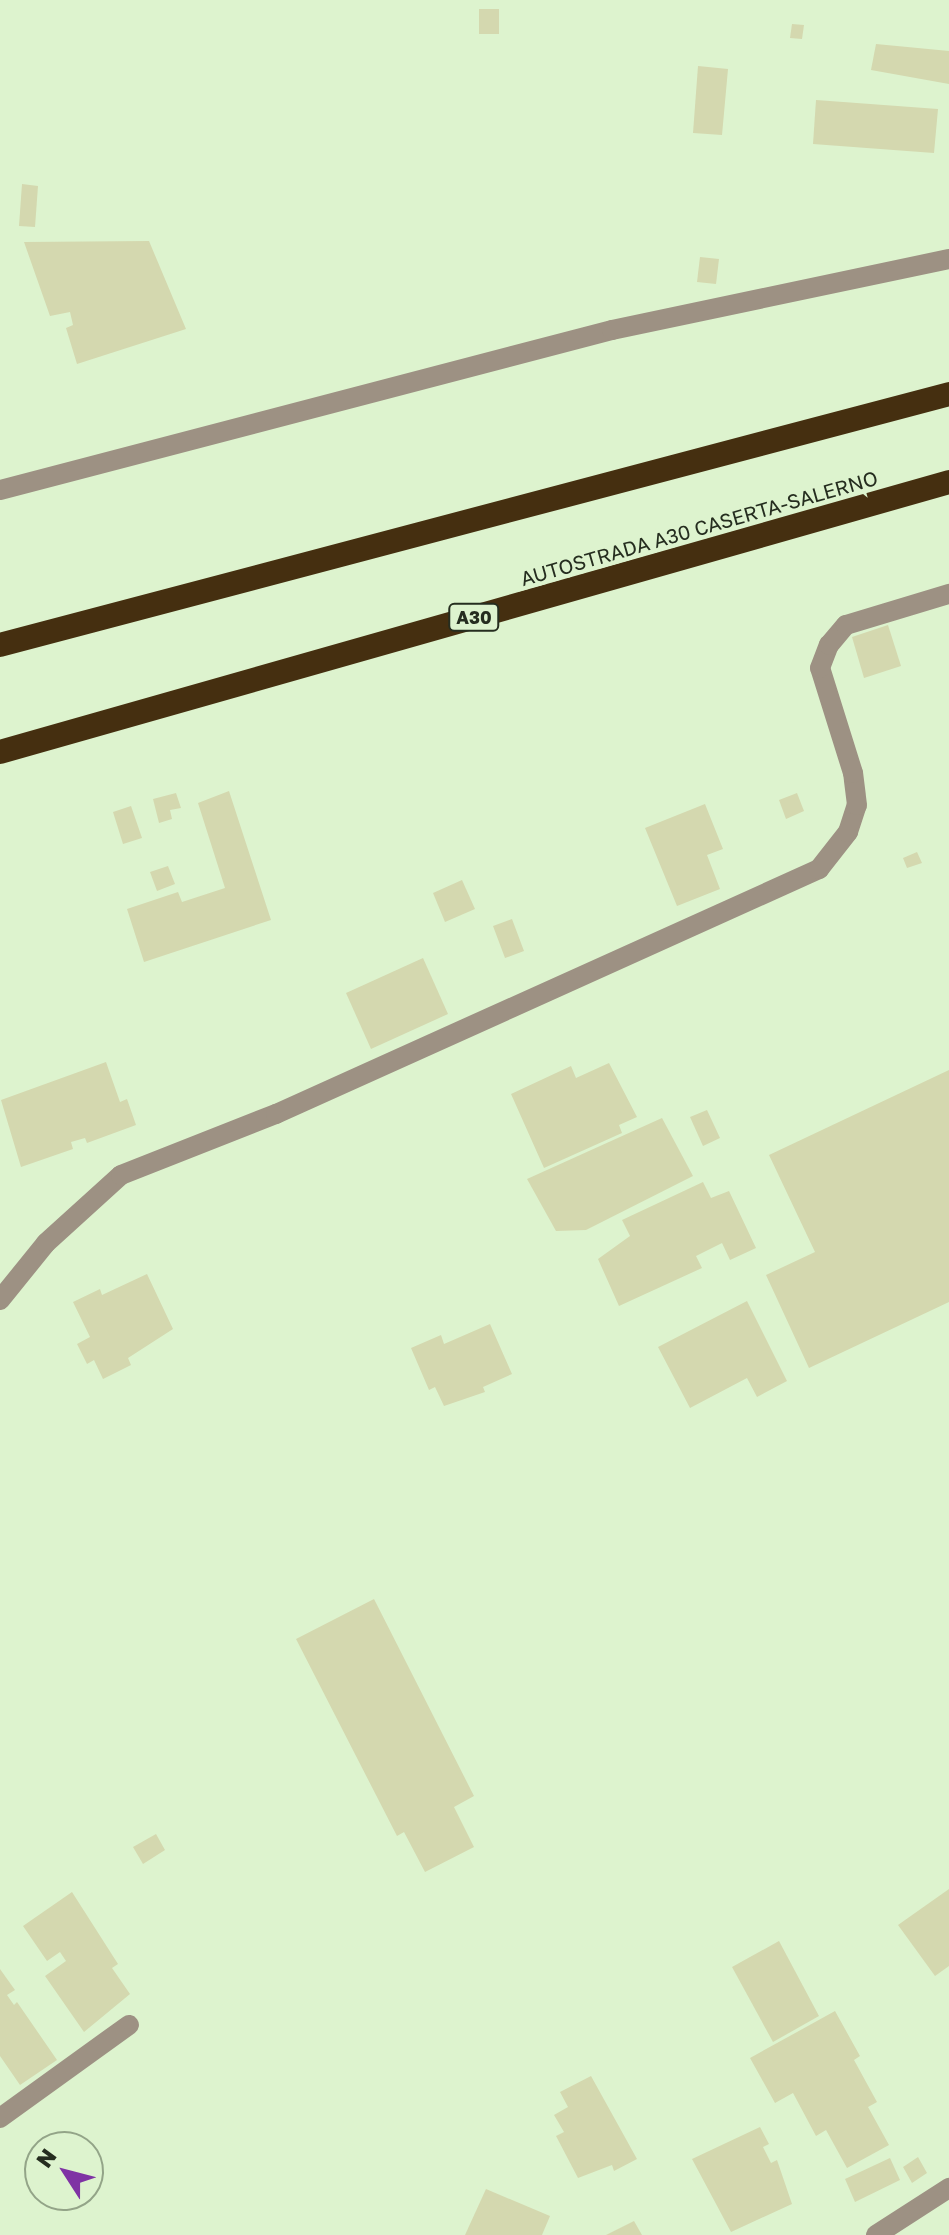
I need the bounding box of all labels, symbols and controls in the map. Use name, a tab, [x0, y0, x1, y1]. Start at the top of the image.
street label: AUTOSTRADA A30 CASERTA-SALERNO	[518, 465, 880, 591]
road number: A30	[448, 603, 500, 631]
north arrow	[24, 2131, 104, 2211]
text: N	[30, 2143, 62, 2172]

